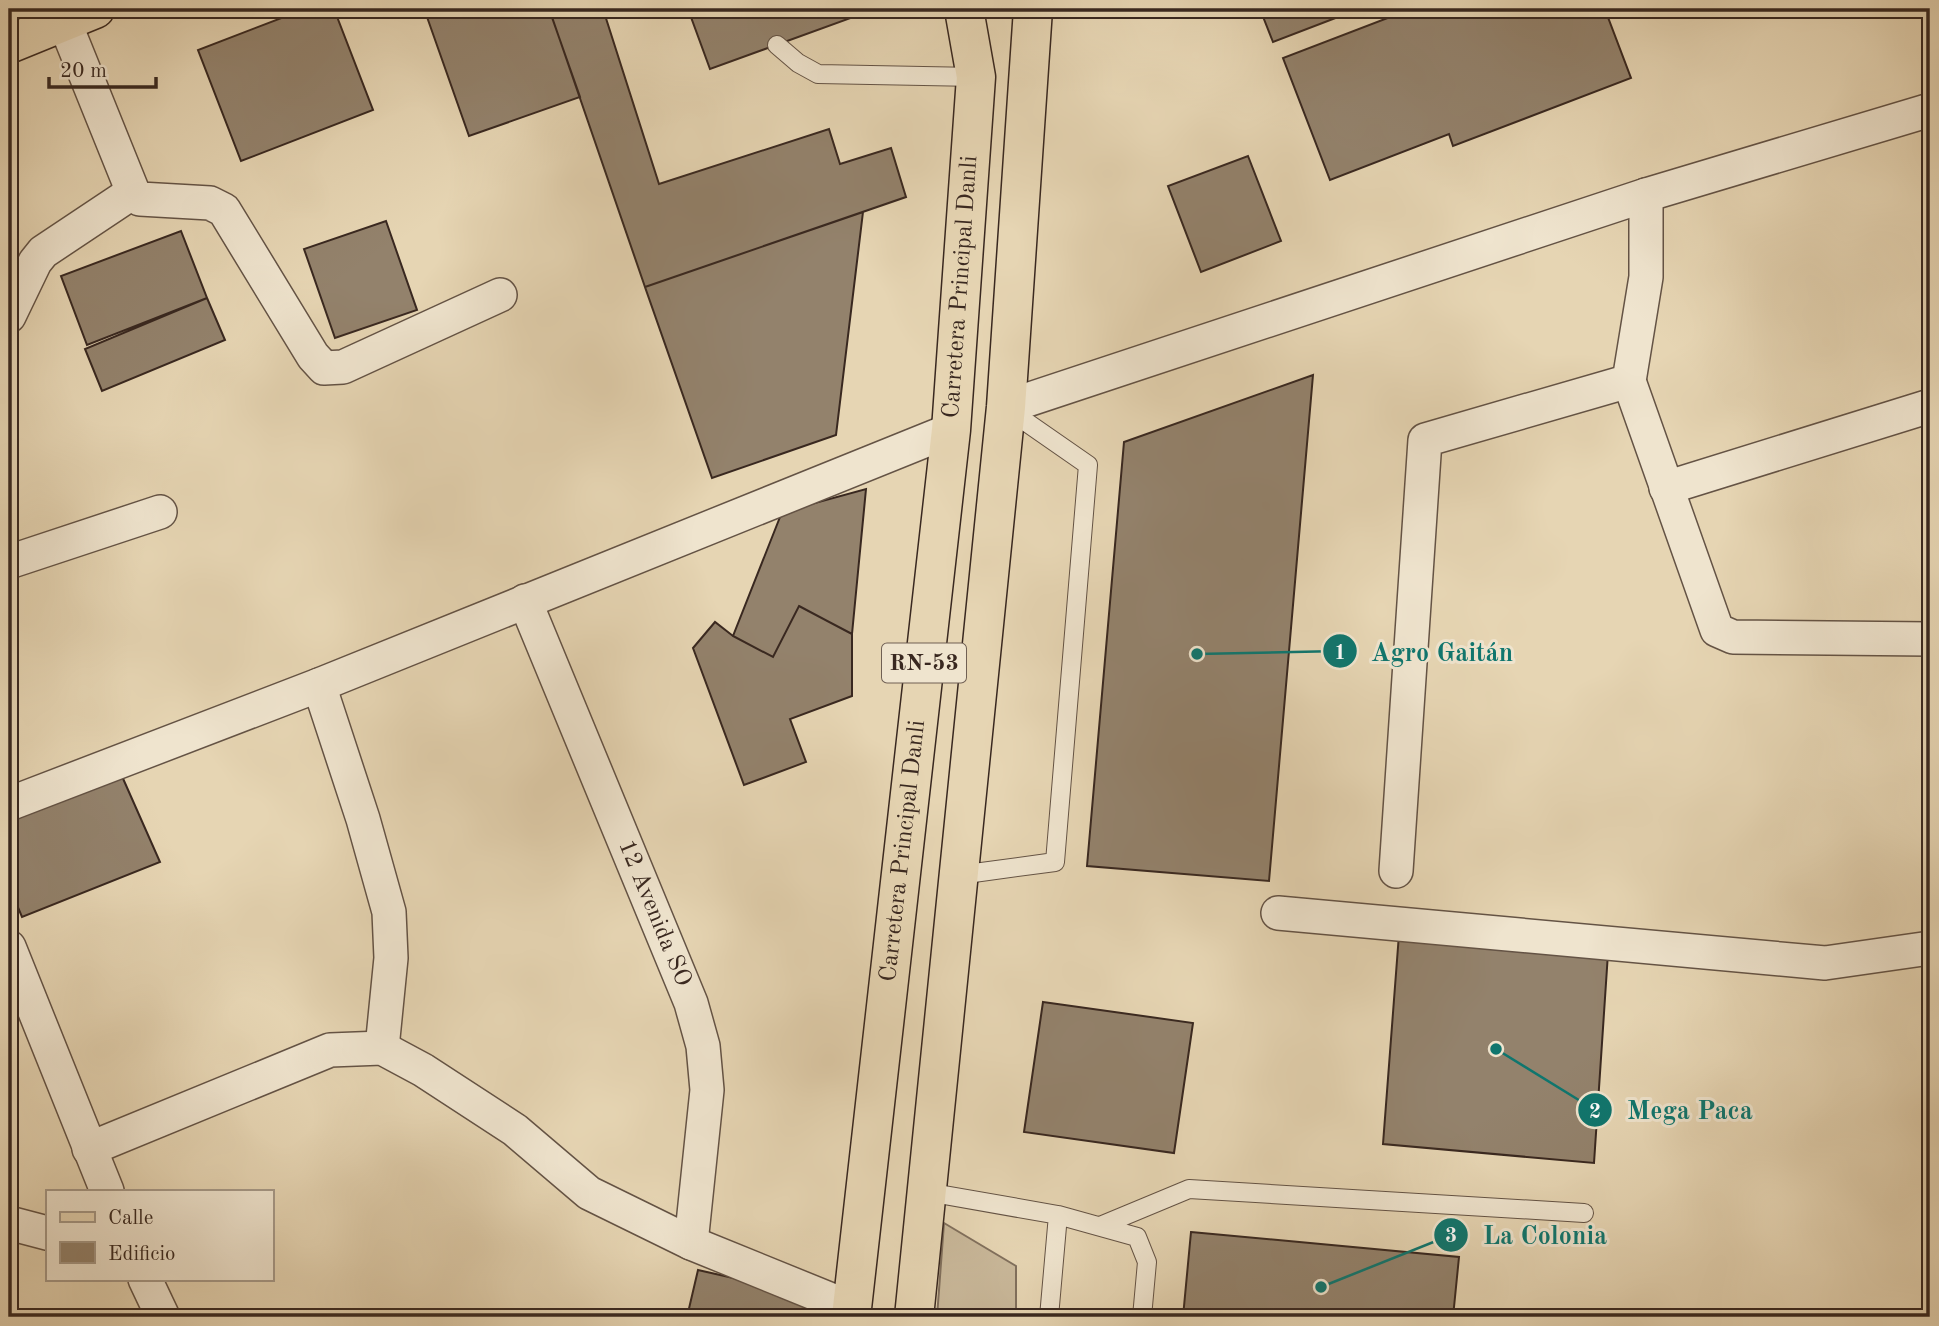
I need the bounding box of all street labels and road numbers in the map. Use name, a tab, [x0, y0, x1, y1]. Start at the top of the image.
street label: Carretera Principal Danli	[940, 155, 982, 419]
road number: RN-53	[882, 643, 966, 682]
street label: Carretera Principal Danli	[877, 719, 930, 983]
street label: 12 Avenida SO	[613, 837, 695, 990]

